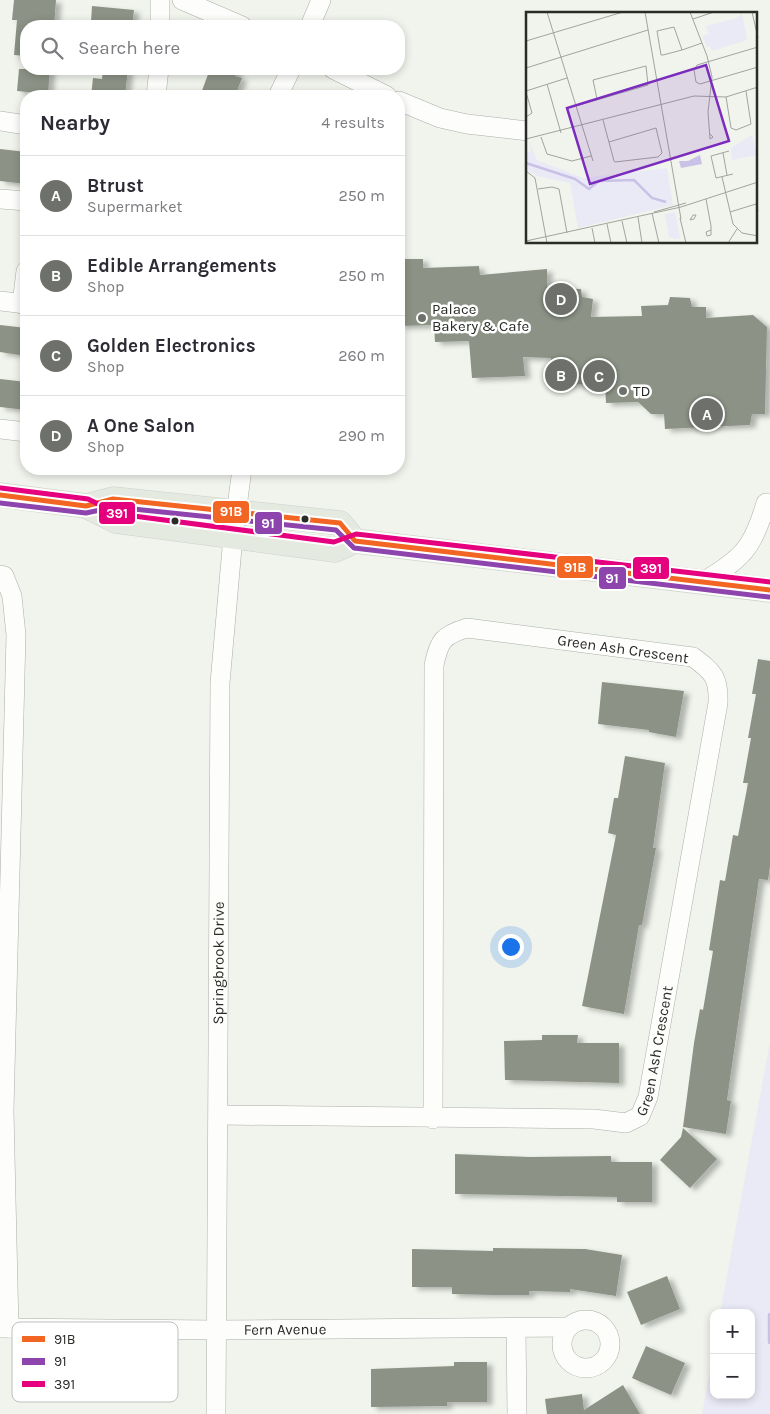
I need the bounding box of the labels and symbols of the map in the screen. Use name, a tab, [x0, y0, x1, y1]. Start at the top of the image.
inset map	[526, 12, 758, 244]
pin: D	[545, 280, 577, 318]
place label: Palace Bakery & Cafe	[432, 300, 529, 335]
marker: Palace Bakery & Cafe	[416, 312, 428, 324]
pin: B	[545, 356, 577, 394]
pin: C	[583, 357, 615, 395]
place label: TD	[633, 382, 650, 400]
marker: TD	[617, 385, 629, 397]
pin: A	[691, 395, 723, 433]
line badge: 91B	[212, 500, 250, 524]
line badge: 391	[98, 501, 136, 525]
text: 91B	[220, 503, 242, 520]
text: 391	[106, 505, 128, 522]
line badge: 91	[254, 511, 283, 535]
unlabelled marker	[300, 514, 310, 524]
text: 91	[261, 515, 275, 532]
unlabelled marker	[170, 516, 180, 526]
line badge: 91B	[556, 555, 594, 579]
line badge: 391	[632, 556, 670, 580]
text: 91B	[564, 559, 586, 576]
text: 391	[640, 560, 662, 577]
line badge: 91	[598, 566, 627, 590]
text: 91	[605, 570, 619, 587]
street label: Green Ash Crescent	[556, 631, 690, 667]
street label: Springbrook Drive	[209, 901, 228, 1025]
your location	[498, 934, 524, 960]
street label: Green Ash Crescent	[632, 984, 677, 1119]
street label: Fern Avenue	[244, 1320, 326, 1339]
legend	[12, 1322, 178, 1402]
text: 91B	[54, 1331, 75, 1348]
text: 91	[54, 1353, 67, 1370]
text: 391	[54, 1376, 75, 1393]

